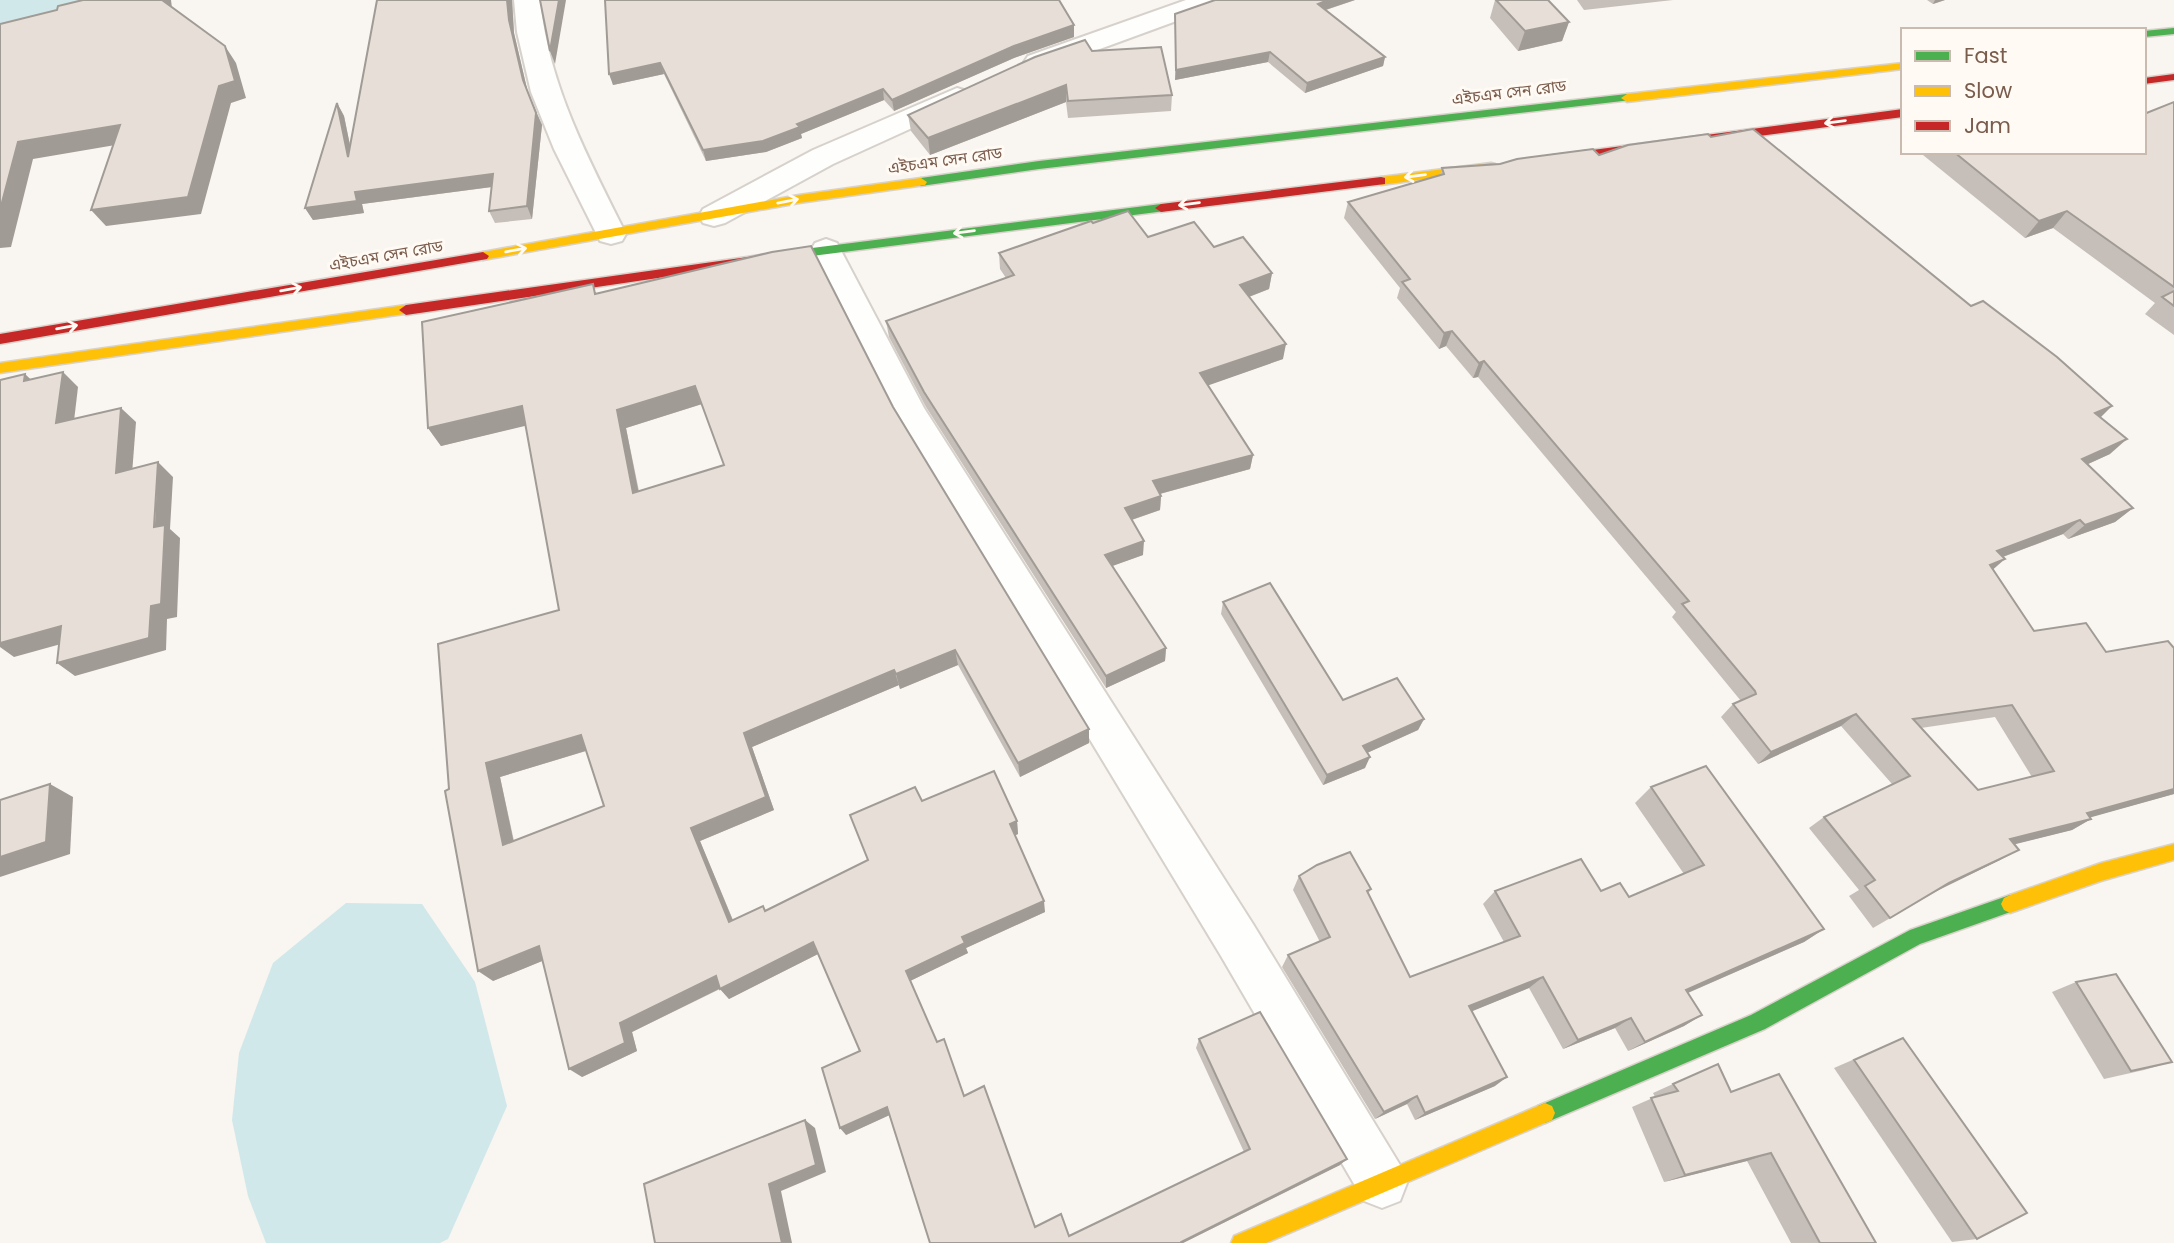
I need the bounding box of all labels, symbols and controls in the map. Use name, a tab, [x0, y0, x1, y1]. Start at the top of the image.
legend	[1901, 28, 2146, 154]
text: Fast	[1964, 41, 2007, 70]
street label: এইচএম সেন রোড	[1450, 74, 1568, 111]
text: Slow	[1964, 76, 2012, 105]
text: Jam	[1964, 111, 2011, 140]
one-way arrow	[1824, 116, 1847, 129]
street label: এইচএম সেন রোড	[886, 141, 1004, 180]
one-way arrow	[1404, 170, 1427, 183]
one-way arrow	[776, 194, 799, 208]
one-way arrow	[1178, 198, 1201, 211]
one-way arrow	[953, 226, 975, 239]
street label: এইচএম সেন রোড	[327, 234, 445, 277]
one-way arrow	[504, 243, 527, 256]
one-way arrow	[280, 282, 302, 295]
one-way arrow	[55, 320, 78, 333]

